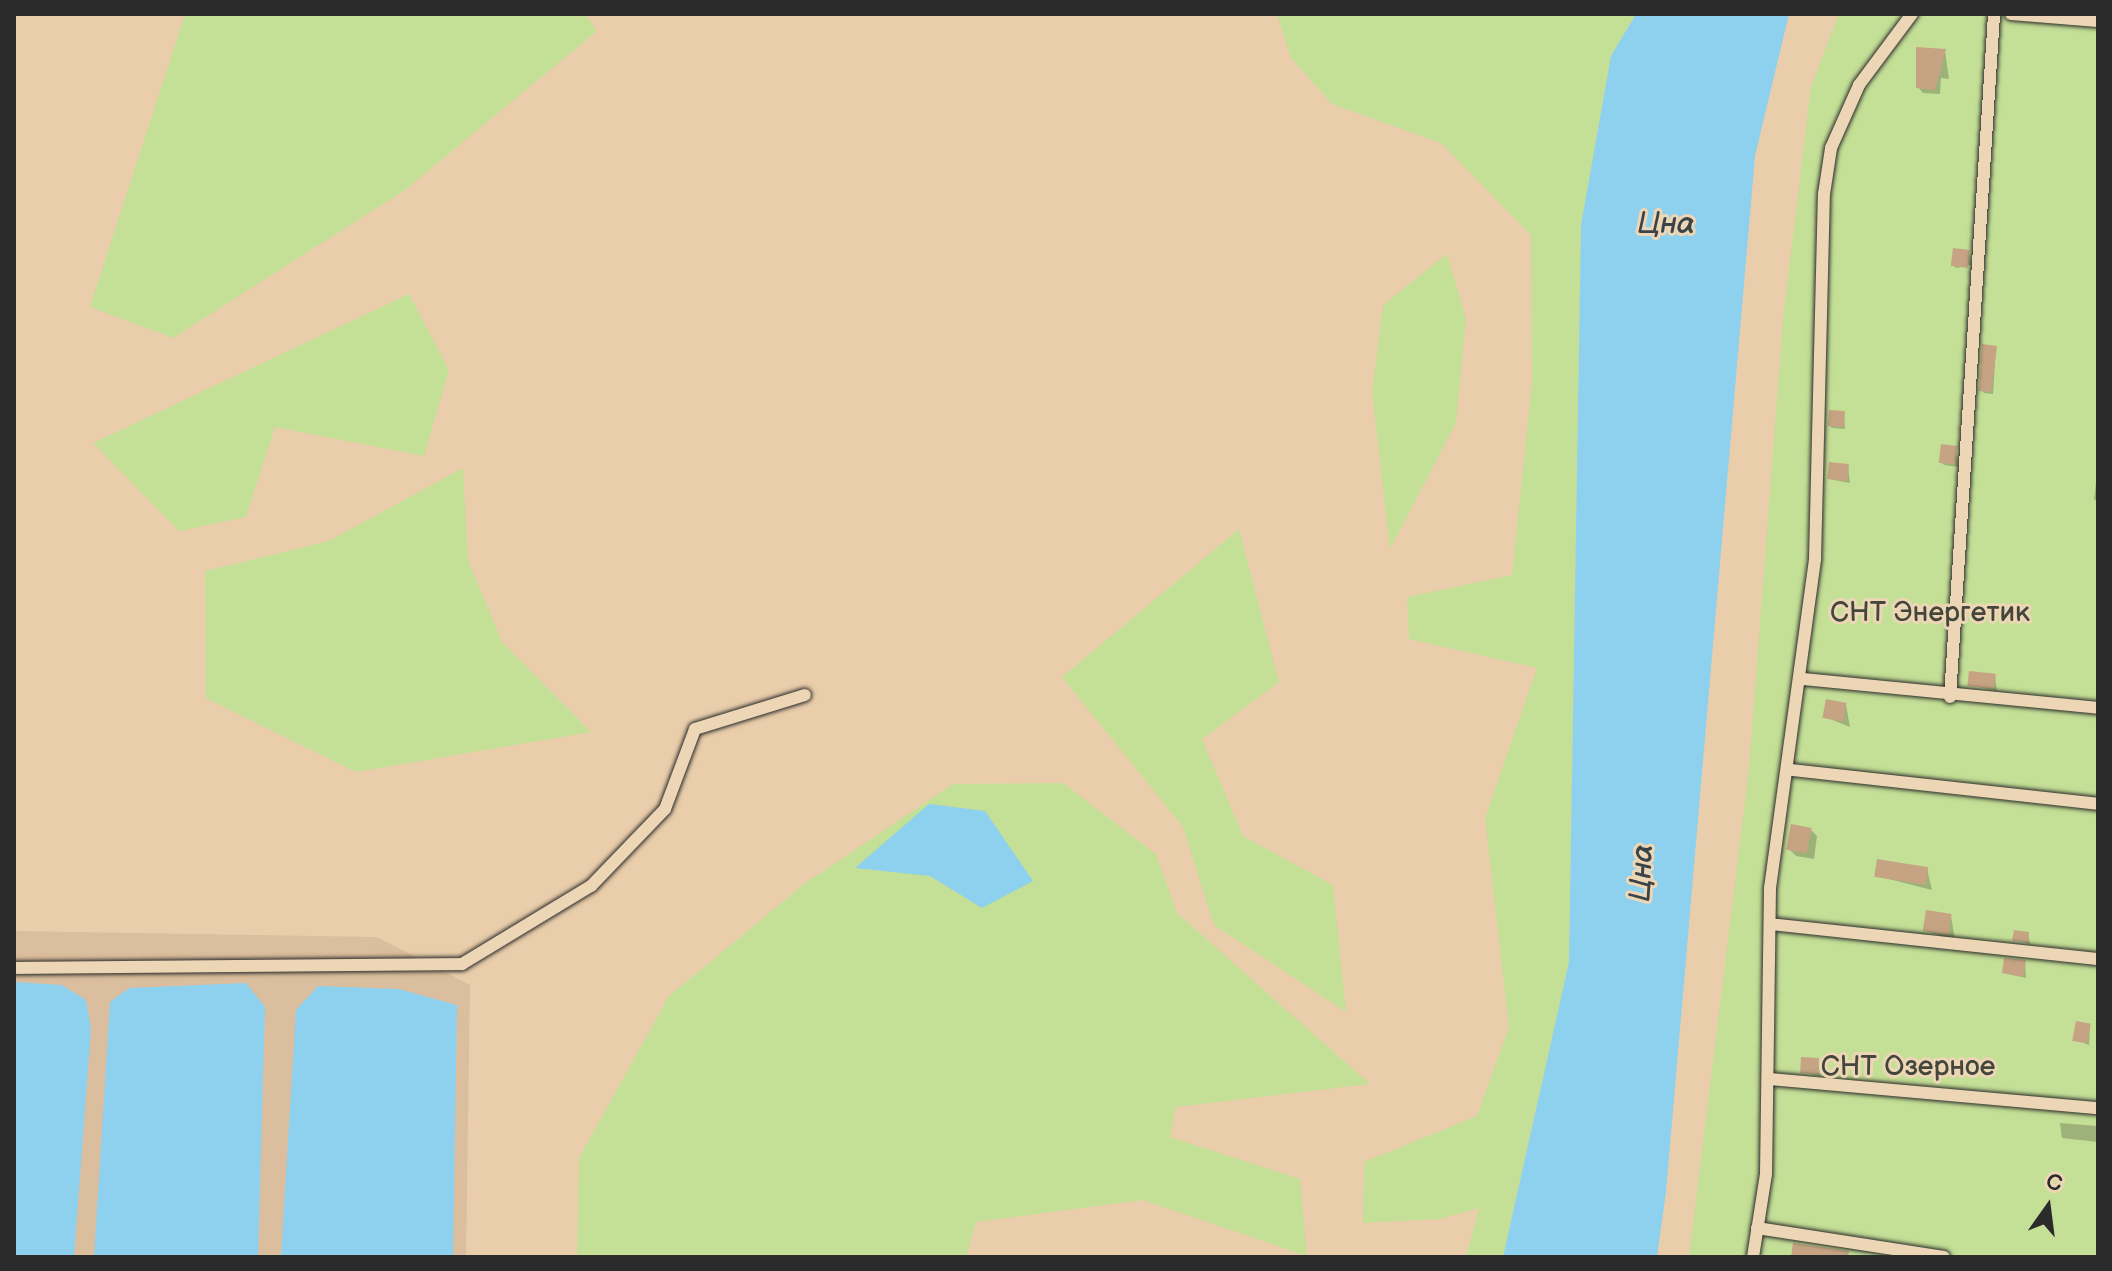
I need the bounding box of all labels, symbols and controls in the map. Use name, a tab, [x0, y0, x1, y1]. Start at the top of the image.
water label: Цна	[1637, 206, 1695, 242]
park label: СНТ Энергетик	[1830, 596, 2030, 630]
water label: Цна	[1623, 843, 1661, 903]
park label: СНТ Озерное	[1821, 1050, 1995, 1084]
north arrow	[2008, 1167, 2088, 1247]
text: С	[2043, 1168, 2065, 1198]

